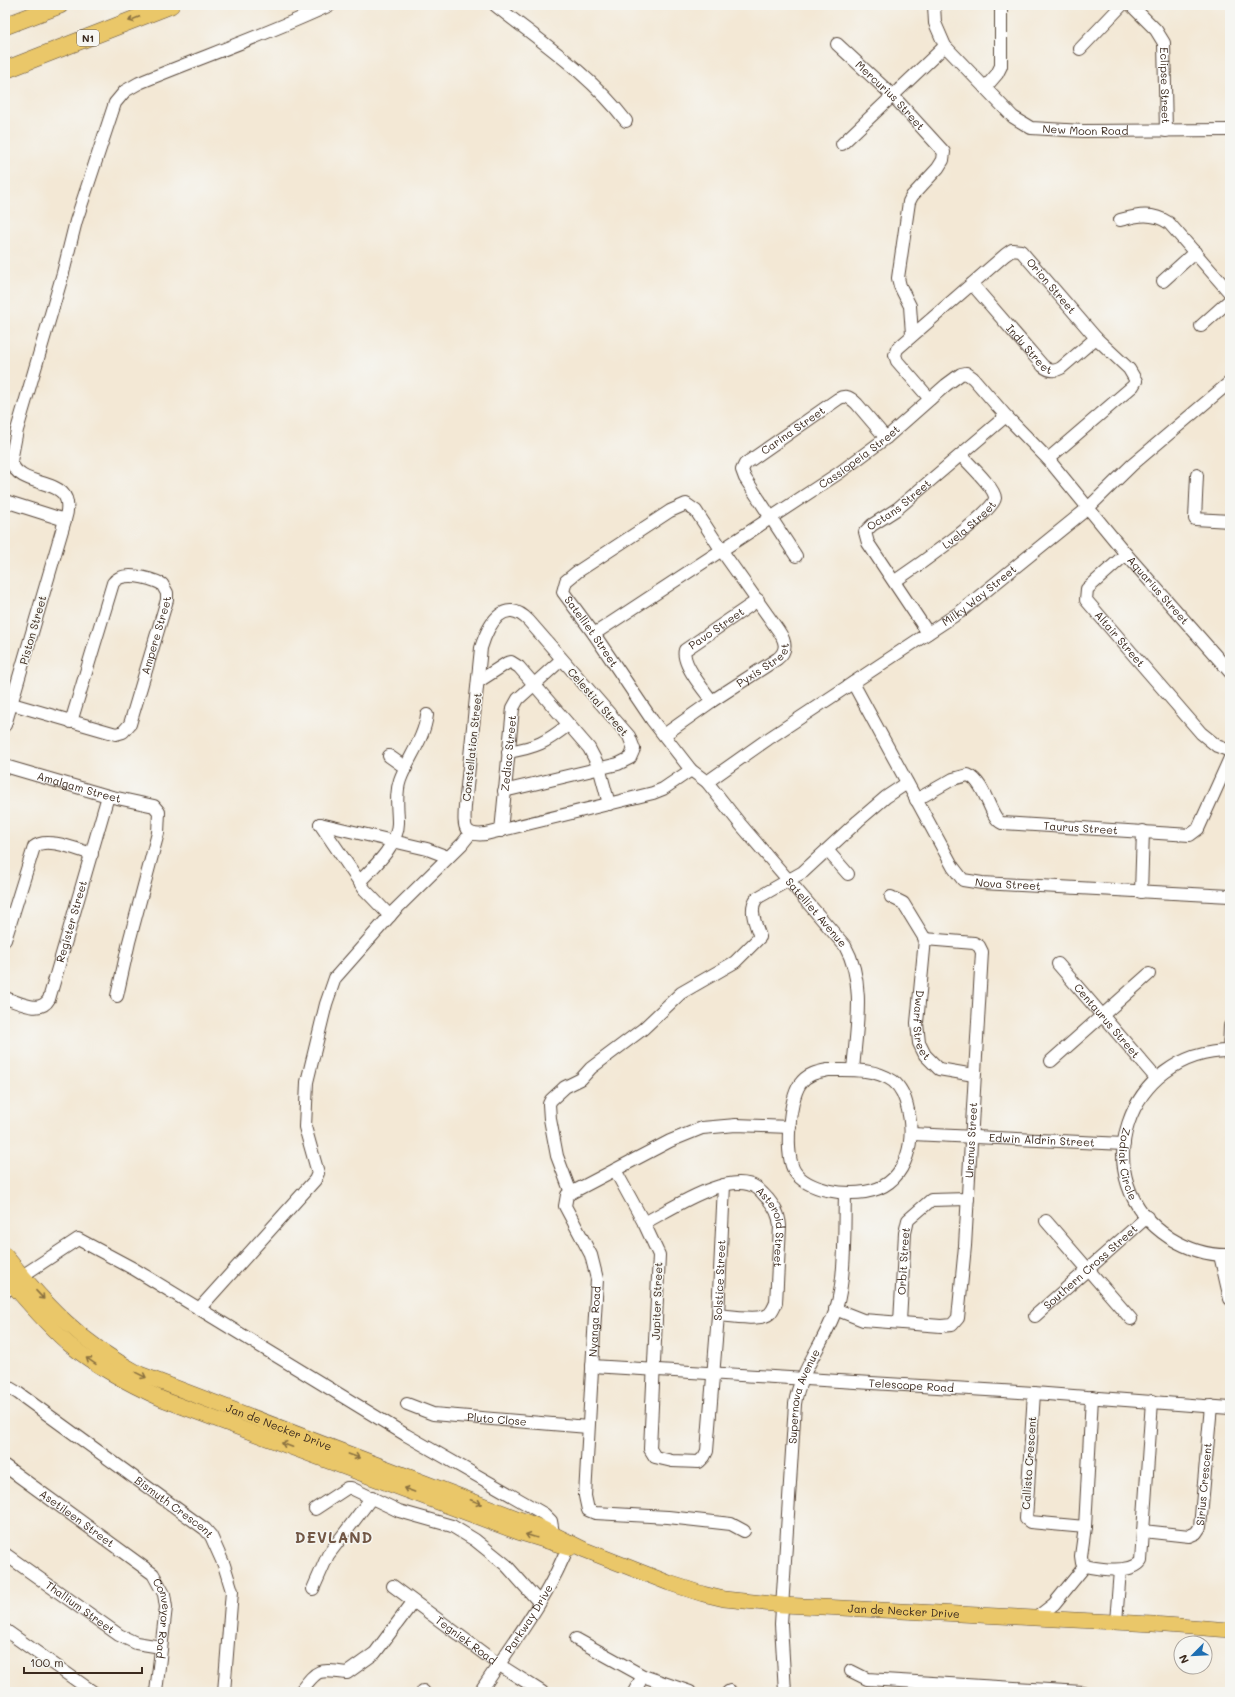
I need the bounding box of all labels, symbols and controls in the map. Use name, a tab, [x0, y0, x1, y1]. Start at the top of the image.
one-way arrow	[129, 16, 141, 24]
road number: N1	[77, 30, 99, 46]
street label: Eclipse Street	[1157, 47, 1174, 124]
street label: Mercurius Street	[853, 57, 929, 133]
street label: New Moon Road	[1042, 121, 1128, 138]
street label: Orion Street	[1023, 255, 1080, 317]
street label: Indu Street	[1003, 321, 1054, 377]
street label: Carina Street	[758, 402, 828, 458]
street label: Cassiopeia Street	[815, 421, 903, 492]
street label: Octans Street	[863, 475, 934, 533]
street label: Lvela Street	[939, 497, 999, 552]
street label: Aquarius Street	[1124, 553, 1193, 628]
street label: Milky Way Street	[939, 561, 1019, 629]
street label: Piston Street	[15, 593, 50, 666]
street label: Satelliet Street	[561, 593, 622, 670]
street label: Ampere Street	[137, 596, 174, 676]
street label: Pavo Street	[685, 604, 747, 653]
street label: Altair Street	[1092, 607, 1149, 670]
street label: Pyxis Street	[733, 643, 792, 690]
street label: Celestial Street	[565, 664, 632, 739]
street label: Constellation Street	[458, 692, 485, 802]
street label: Zediac Street	[497, 714, 519, 792]
street label: Amalgam Street	[35, 768, 123, 806]
street label: Taurus Street	[1043, 818, 1119, 837]
street label: Satelliet Avenue	[783, 874, 851, 950]
street label: Nova Street	[974, 874, 1041, 893]
street label: Register Street	[52, 878, 90, 964]
street label: Centaurus Street	[1071, 980, 1144, 1061]
street label: Dwarf Street	[910, 989, 934, 1063]
street label: Uranus Street	[961, 1102, 980, 1178]
street label: Zodiak Circle	[1116, 1126, 1141, 1203]
street label: Edwin Aldrin Street	[989, 1130, 1095, 1150]
street label: Asteroid Street	[753, 1183, 788, 1268]
street label: Southern Cross Street	[1040, 1221, 1141, 1312]
street label: Orbit Street	[894, 1225, 913, 1295]
street label: Solstice Street	[710, 1239, 728, 1321]
street label: Jupiter Street	[648, 1262, 665, 1340]
street label: Nyanga Road	[585, 1286, 604, 1357]
one-way arrow	[35, 1290, 44, 1300]
street label: Supernova Avenue	[784, 1346, 823, 1444]
one-way arrow	[86, 1357, 97, 1365]
one-way arrow	[135, 1372, 147, 1379]
street label: Telescope Road	[868, 1375, 955, 1395]
street label: Jan de Necker Drive	[224, 1400, 334, 1454]
street label: Pluto Close	[467, 1409, 528, 1429]
street label: Callisto Crescent	[1018, 1416, 1039, 1510]
one-way arrow	[282, 1441, 294, 1449]
street label: Sirius Crescent	[1192, 1442, 1215, 1526]
one-way arrow	[348, 1452, 360, 1460]
street label: Bismuth Crescent	[132, 1472, 217, 1541]
street label: Asetileen Street	[37, 1486, 118, 1550]
one-way arrow	[404, 1486, 416, 1494]
one-way arrow	[469, 1498, 481, 1506]
district label: DEVLAND	[295, 1527, 373, 1547]
one-way arrow	[524, 1532, 537, 1539]
street label: Conveyor Road	[150, 1575, 174, 1659]
street label: Thallium Street	[43, 1577, 118, 1637]
street label: Parkway Drive	[501, 1581, 556, 1656]
street label: Jan de Necker Drive	[847, 1600, 960, 1621]
street label: Tegniek Road	[433, 1612, 500, 1667]
north arrow	[1173, 1635, 1213, 1675]
scale bar	[24, 1649, 142, 1675]
text: N	[1175, 1652, 1192, 1666]
text: 100 m	[30, 1654, 64, 1670]

